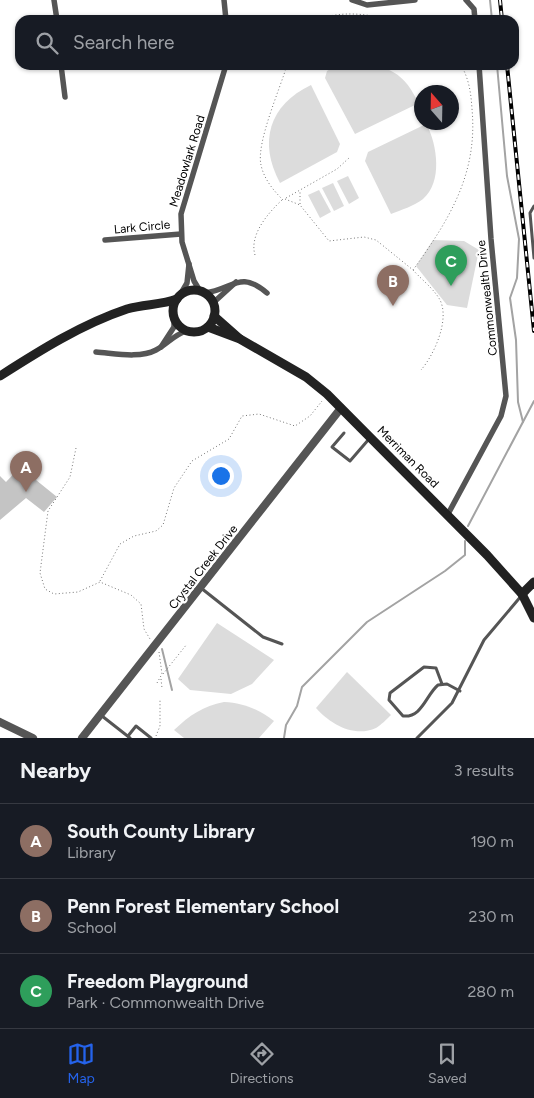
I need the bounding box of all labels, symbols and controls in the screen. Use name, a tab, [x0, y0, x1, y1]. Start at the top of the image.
search box	[15, 15, 519, 70]
icon: search	[33, 29, 61, 57]
text: Search here	[73, 31, 175, 54]
north arrow	[414, 85, 459, 130]
street label: Meadowlark Road	[166, 113, 208, 209]
street label: Lark Circle	[113, 218, 171, 236]
street label: Commonwealth Drive	[474, 239, 500, 356]
pin: C	[435, 245, 467, 286]
pin: B	[377, 265, 409, 306]
street label: Merriman Road	[374, 423, 442, 491]
pin: A	[10, 451, 42, 492]
your location	[208, 463, 234, 489]
street label: Crystal Creek Drive	[166, 522, 241, 612]
text: Nearby	[20, 758, 91, 783]
text: 3 results	[454, 761, 514, 780]
text: South County Library	[67, 820, 255, 843]
text: A	[30, 832, 42, 851]
text: 190 m	[471, 832, 514, 851]
text: Library	[67, 843, 116, 862]
text: Penn Forest Elementary School	[67, 895, 339, 918]
text: B	[31, 907, 41, 926]
text: 230 m	[469, 907, 514, 926]
text: School	[67, 918, 117, 937]
text: Freedom Playground	[67, 970, 248, 993]
text: C	[30, 982, 42, 1001]
text: 280 m	[467, 982, 514, 1001]
text: Park · Commonwealth Drive	[67, 993, 264, 1012]
tab: Map	[67, 1040, 95, 1087]
tab: Directions	[230, 1040, 294, 1087]
tab: Saved	[428, 1040, 467, 1087]

